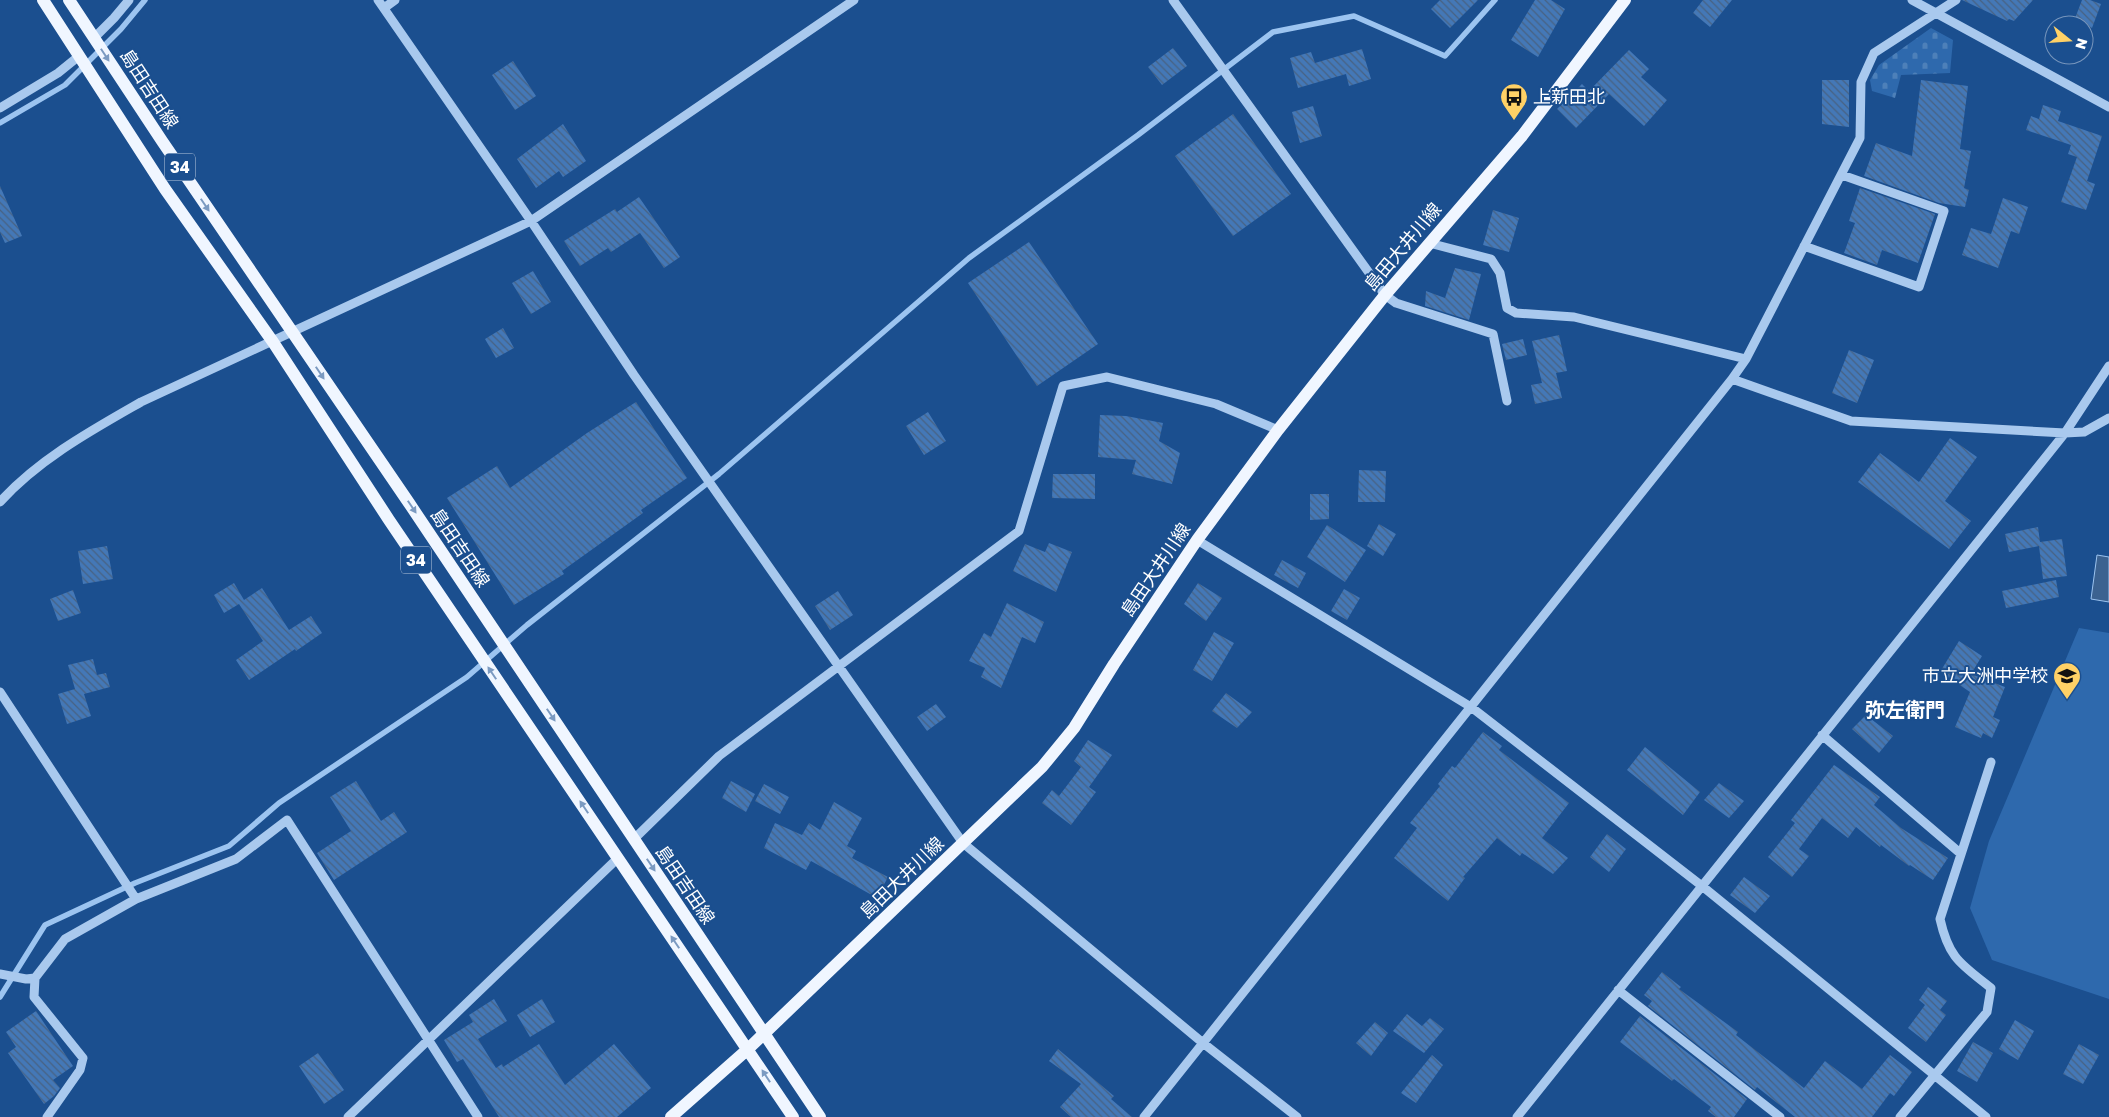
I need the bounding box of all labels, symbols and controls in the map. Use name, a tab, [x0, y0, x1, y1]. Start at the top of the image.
north arrow	[2044, 15, 2094, 65]
text: N	[2072, 36, 2092, 52]
street label: 島田吉田線	[116, 45, 184, 132]
one-way arrow	[100, 49, 110, 62]
bus stop icon: 上新田北	[1499, 82, 1529, 121]
place label: 上新田北	[1533, 85, 1605, 107]
road number: 34	[165, 154, 195, 180]
one-way arrow	[200, 198, 210, 212]
street label: 島田大井川線	[1359, 198, 1445, 295]
one-way arrow	[315, 366, 325, 380]
one-way arrow	[407, 501, 416, 514]
street label: 島田吉田線	[427, 504, 495, 591]
street label: 島田大井川線	[1116, 519, 1194, 620]
road number: 34	[401, 546, 431, 574]
school or university icon: 市立大洲中学校	[2052, 661, 2082, 700]
place label: 市立大洲中学校	[1922, 664, 2048, 686]
one-way arrow	[488, 666, 497, 680]
district label: 弥左衛門	[1865, 697, 1945, 721]
one-way arrow	[546, 708, 556, 722]
one-way arrow	[579, 801, 589, 814]
street label: 島田大井川線	[855, 832, 948, 923]
street label: 島田吉田線	[652, 841, 720, 928]
one-way arrow	[646, 858, 656, 871]
one-way arrow	[670, 935, 680, 948]
one-way arrow	[761, 1070, 771, 1083]

